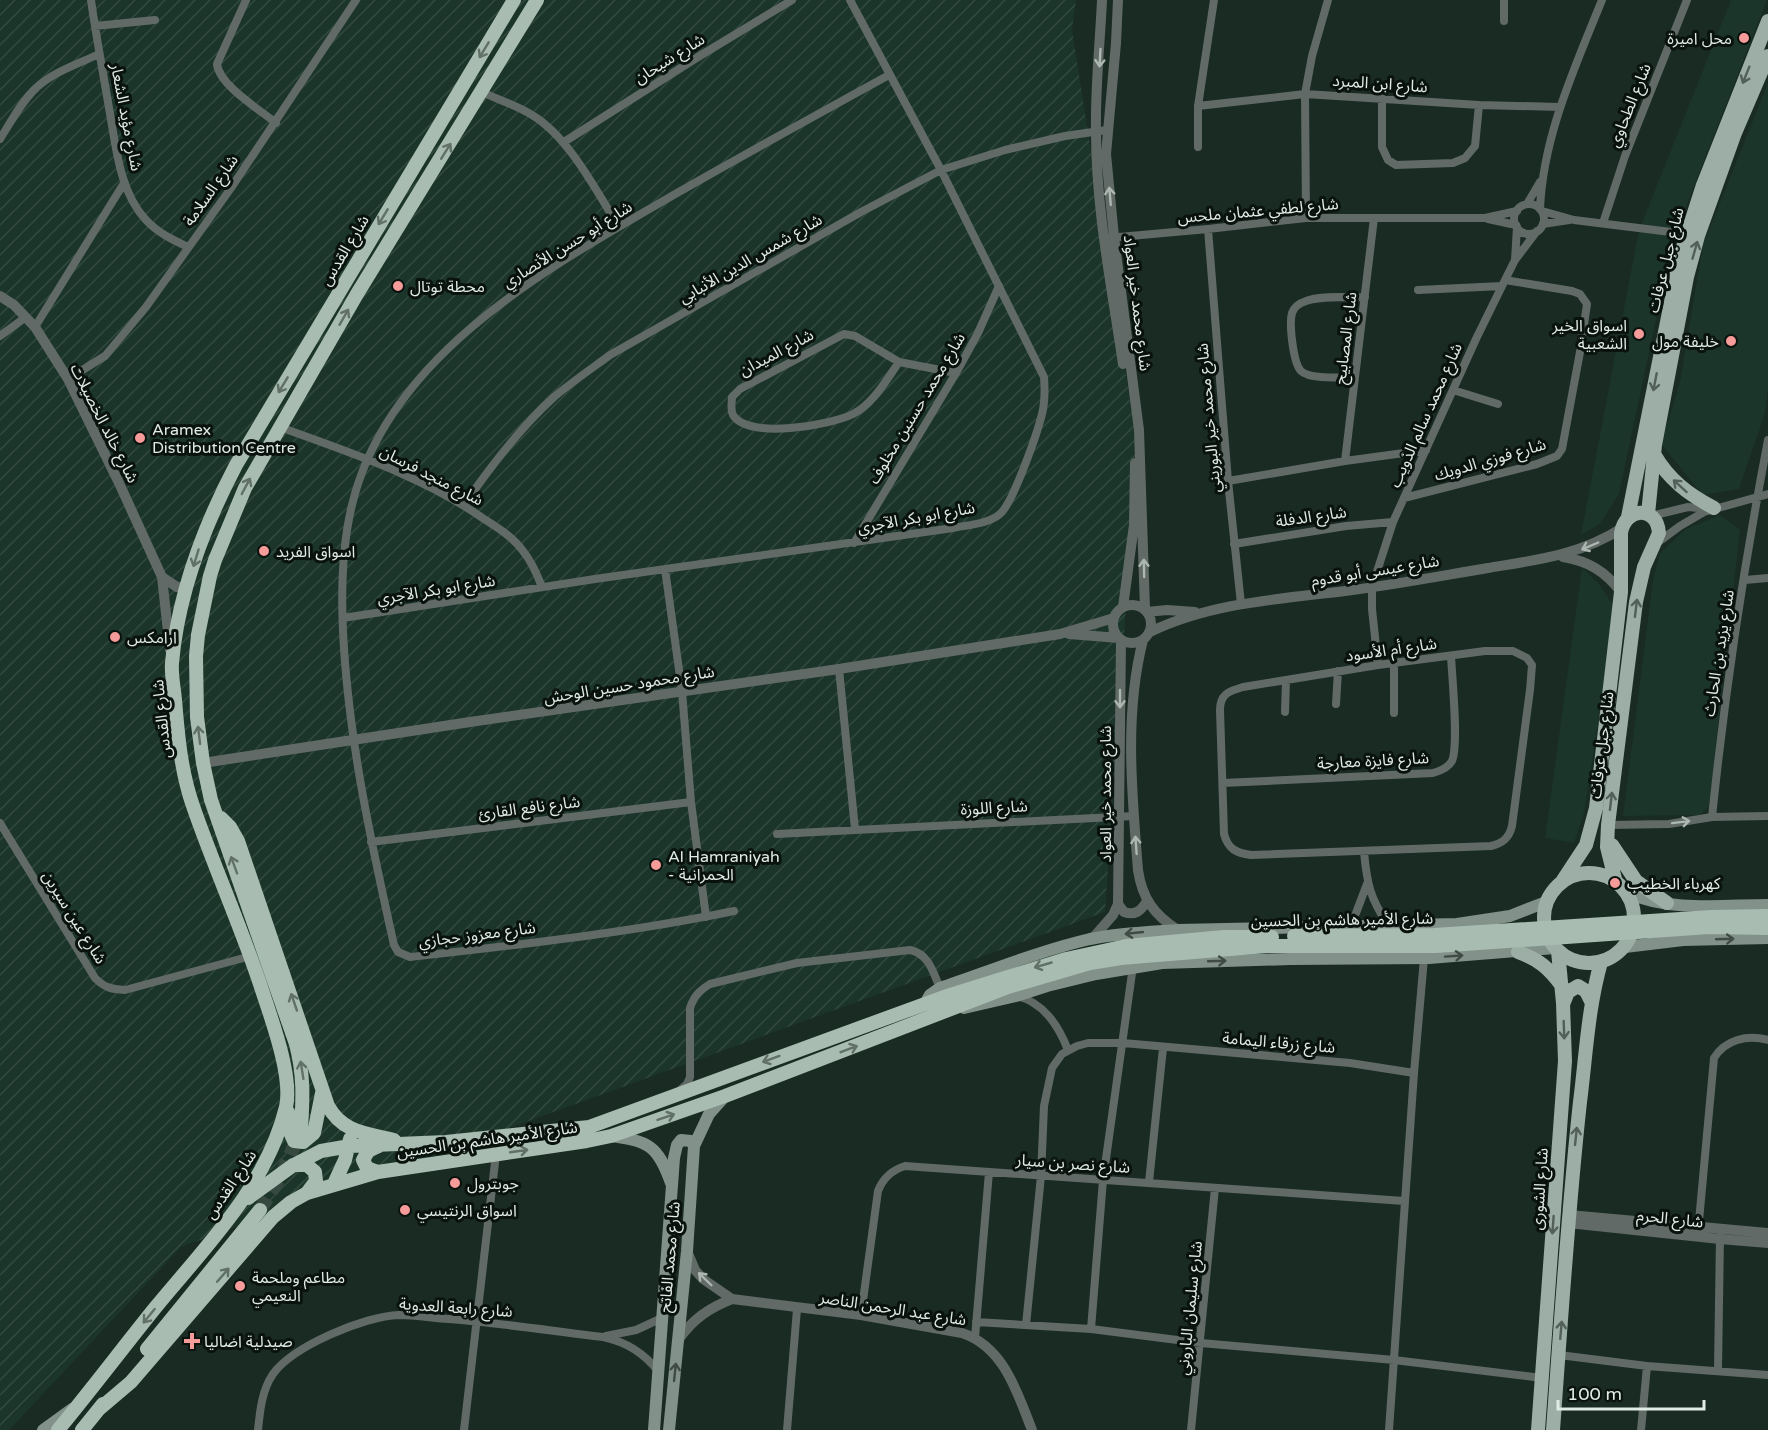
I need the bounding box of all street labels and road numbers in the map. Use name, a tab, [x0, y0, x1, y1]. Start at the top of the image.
street label: شارع شيحان	[630, 29, 710, 90]
street label: شارع الطحاوي	[1604, 60, 1658, 151]
street label: شارع مؤيد الشعار	[104, 61, 146, 173]
street label: شارع ابن المبرد	[1331, 71, 1428, 99]
street label: شارع السلامة	[179, 151, 244, 231]
street label: شارع لطفي عثمان ملحس	[1177, 194, 1340, 230]
street label: شارع أبو حسن الأنصاري	[499, 197, 637, 295]
street label: شارع جبل عرفات	[1643, 206, 1691, 315]
street label: شارع شمس الدين الأنبابي	[675, 210, 827, 310]
street label: شارع القدس	[316, 211, 376, 291]
street label: شارع محمد خير العواد	[1117, 234, 1155, 373]
street label: شارع المصابيح	[1330, 291, 1364, 386]
street label: شارع الميدان	[736, 325, 818, 383]
street label: شارع محمد حسنين مخلوف	[864, 329, 972, 489]
street label: شارع محمد سالم الذويب	[1385, 340, 1469, 492]
street label: شارع محمد خير البوريني	[1192, 342, 1227, 494]
street label: شارع خالد الخصيلات	[64, 361, 143, 487]
street label: شارع فوزي الدويك	[1432, 434, 1549, 487]
street label: شارع منجد فرسان	[376, 441, 487, 512]
street label: شارع ابو بكر الآجري	[856, 498, 977, 540]
street label: شارع الدفلة	[1274, 502, 1348, 534]
street label: شارع عيسى أبو قدوم	[1310, 551, 1441, 593]
street label: شارع ابو بكر الآجري	[376, 571, 497, 611]
street label: شارع يزيد بن الحارث	[1699, 588, 1741, 718]
street label: شارع أم الأسود	[1344, 634, 1438, 668]
street label: شارع محمود حسين الوحش	[542, 662, 716, 710]
street label: شارع القدس	[148, 678, 178, 759]
street label: شارع جبل عرفات	[1586, 690, 1620, 800]
street label: شارع محمد خير العواد	[1096, 725, 1118, 863]
street label: شارع فايزة معارجة	[1317, 748, 1430, 776]
street label: شارع نافع القارئ	[477, 792, 582, 826]
street label: شارع اللوزة	[960, 796, 1028, 822]
street label: شارع عين سيرين	[36, 867, 111, 969]
street label: شارع الأمير هاشم بن الحسين	[1251, 908, 1433, 934]
street label: شارع معزوز حجازي	[417, 918, 537, 954]
street label: شارع زرقاء اليمامة	[1221, 1028, 1336, 1060]
street label: شارع الأمير هاشم بن الحسين	[395, 1117, 579, 1165]
street label: شارع القدس	[200, 1146, 263, 1224]
street label: شارع الشورى	[1527, 1147, 1555, 1231]
street label: شارع نصر بن سيار	[1014, 1150, 1131, 1180]
street label: شارع محمد الفاتح	[655, 1201, 687, 1314]
street label: شارع الحرم	[1635, 1206, 1704, 1234]
street label: شارع سليمان الباروني	[1173, 1240, 1209, 1376]
street label: شارع عبد الرحمن الناصر	[817, 1287, 968, 1332]
street label: شارع رابعة العدوية	[398, 1294, 513, 1324]

